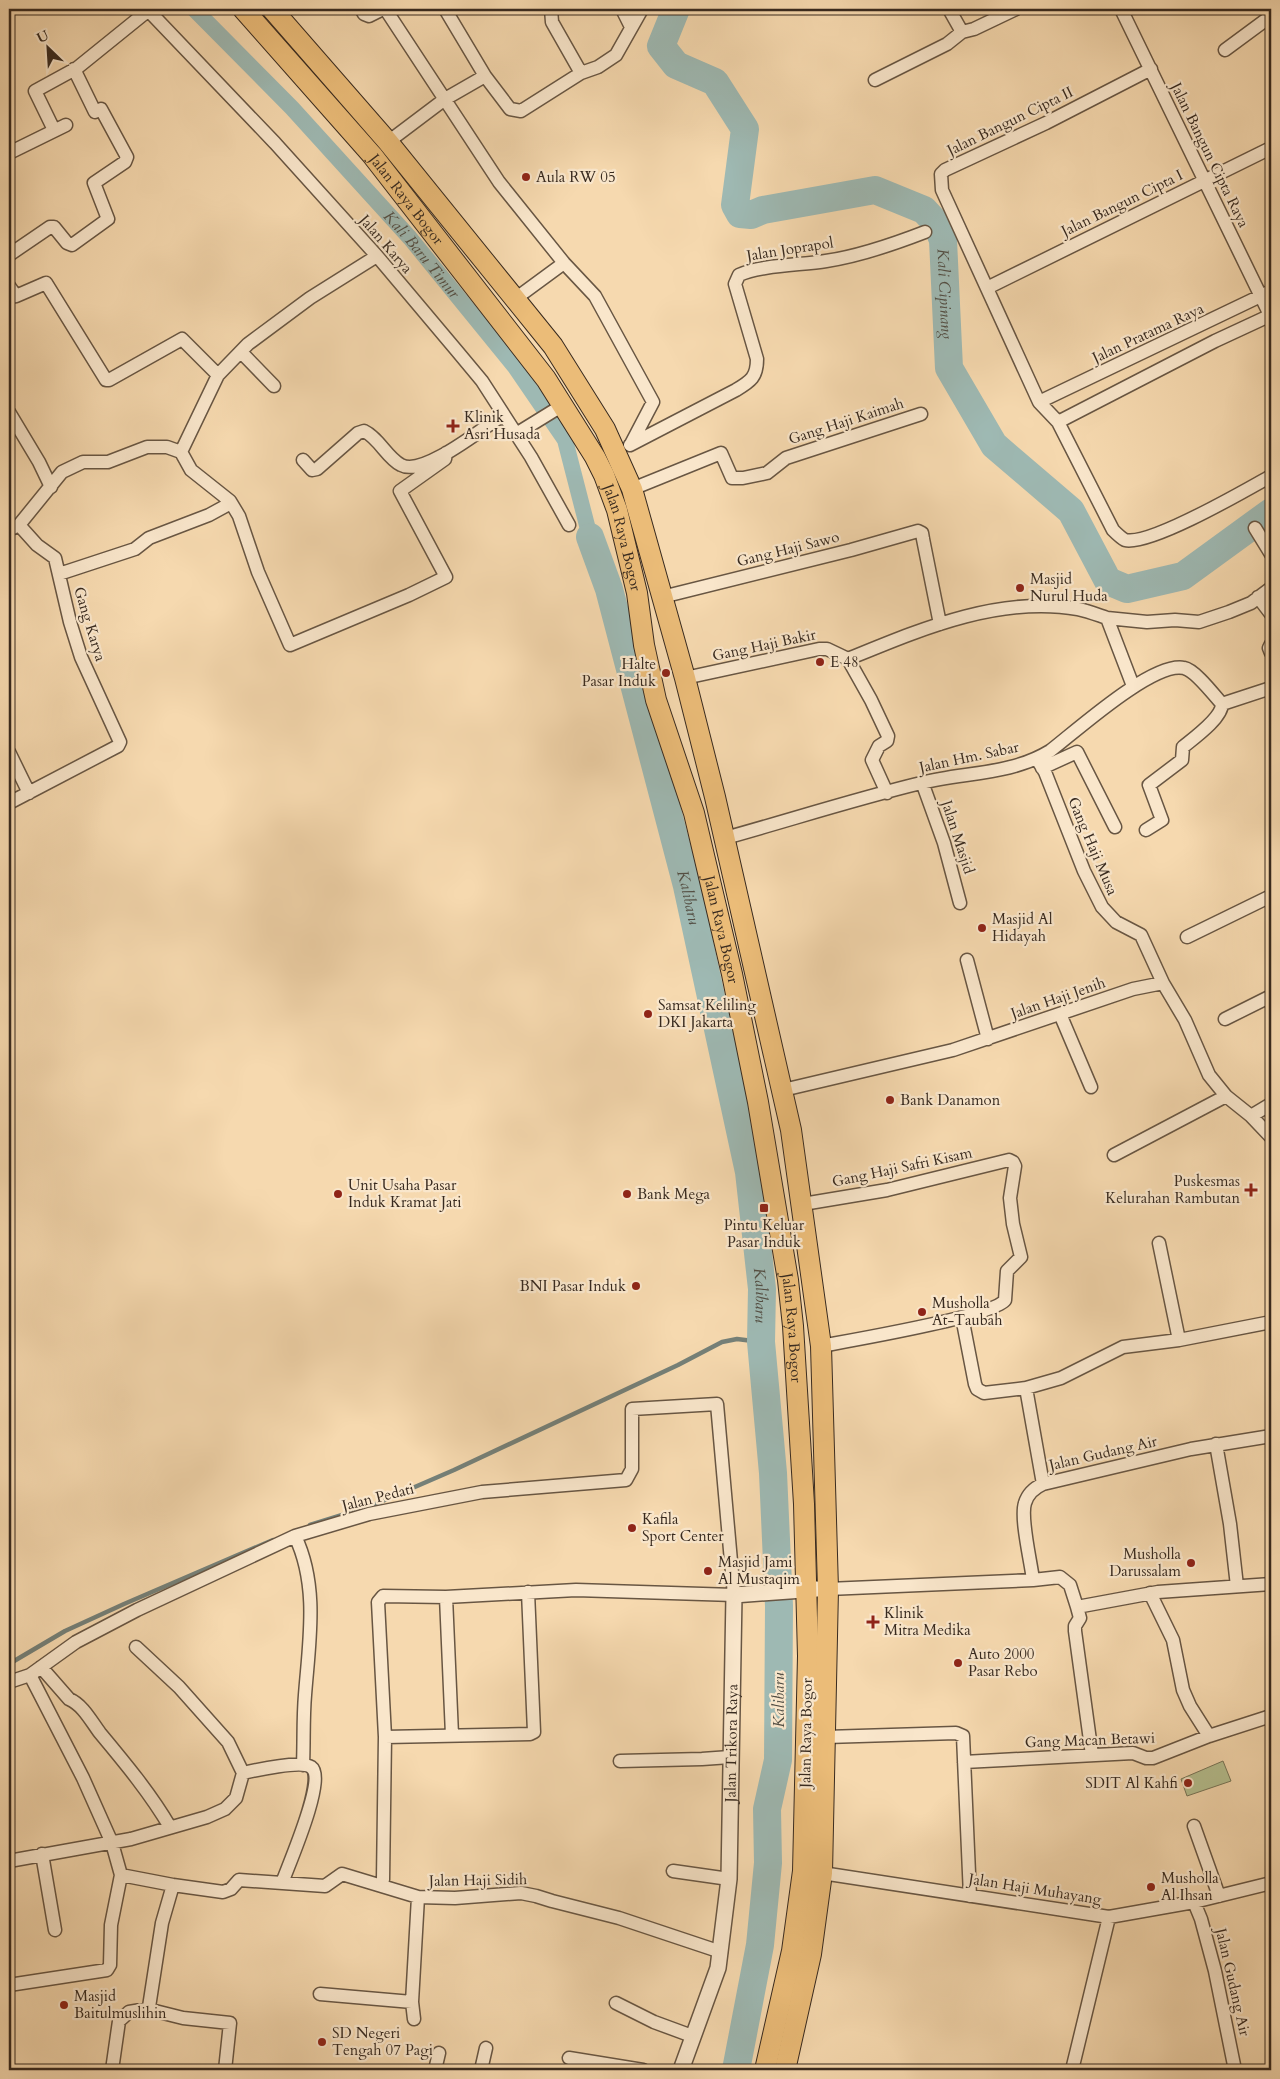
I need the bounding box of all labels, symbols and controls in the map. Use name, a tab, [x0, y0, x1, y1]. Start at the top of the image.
north arrow	[22, 22, 72, 72]
text: U	[34, 25, 52, 48]
street label: Jalan Bangun Cipta Raya	[1165, 77, 1254, 231]
street label: Jalan Bangun Cipta II	[942, 82, 1076, 161]
street label: Jalan Raya Bogor	[364, 148, 448, 249]
street label: Jalan Bangun Cipta I	[1056, 165, 1186, 242]
place label: Aula RW 05	[536, 167, 616, 187]
marker: Aula RW 05	[520, 171, 532, 183]
water label: Kali Baru Timur	[378, 206, 465, 304]
street label: Jalan Karya	[354, 209, 417, 278]
street label: Jalan Joprapol	[743, 232, 835, 266]
water label: Kali Cipinang	[931, 248, 958, 340]
street label: Jalan Pratama Raya	[1087, 298, 1207, 368]
street label: Gang Haji Kaimah	[786, 393, 907, 449]
place label: Klinik Asri Husada	[464, 407, 541, 444]
marker: Klinik Asri Husada	[446, 419, 460, 433]
street label: Jalan Raya Bogor	[597, 479, 646, 594]
street label: Gang Haji Sawo	[735, 527, 841, 571]
place label: Masjid Nurul Huda	[1030, 569, 1108, 606]
marker: Masjid Nurul Huda	[1014, 582, 1026, 594]
street label: Gang Karya	[69, 584, 111, 664]
street label: Gang Haji Bakir	[710, 624, 818, 666]
place label: E 48	[830, 652, 859, 672]
place label: Halte Pasar Induk	[582, 654, 656, 691]
marker: E 48	[814, 656, 826, 668]
marker: Halte Pasar Induk	[660, 667, 672, 679]
street label: Jalan Hm. Sabar	[915, 737, 1021, 778]
street label: Gang Haji Musa	[1063, 794, 1123, 899]
street label: Jalan Masjid	[936, 796, 979, 876]
water label: Kalibaru	[671, 868, 705, 927]
street label: Jalan Raya Bogor	[699, 872, 744, 986]
place label: Masjid Al Hidayah	[992, 909, 1053, 946]
marker: Masjid Al Hidayah	[976, 922, 988, 934]
street label: Jalan Haji Jenih	[1006, 972, 1109, 1024]
place label: Samsat Keliling DKI Jakarta	[658, 995, 757, 1032]
marker: Samsat Keliling DKI Jakarta	[642, 1008, 654, 1020]
place label: Bank Danamon	[900, 1090, 1001, 1110]
marker: Bank Danamon	[884, 1094, 896, 1106]
street label: Gang Haji Safri Kisam	[830, 1142, 974, 1192]
place label: Puskesmas Kelurahan Rambutan	[1105, 1171, 1240, 1208]
place label: Unit Usaha Pasar Induk Kramat Jati	[348, 1175, 461, 1212]
marker: Puskesmas Kelurahan Rambutan	[1244, 1183, 1258, 1197]
place label: Bank Mega	[637, 1184, 711, 1204]
marker: Unit Usaha Pasar Induk Kramat Jati	[332, 1188, 344, 1200]
marker: Bank Mega	[621, 1188, 633, 1200]
marker: Pintu Keluar Pasar Induk	[758, 1202, 770, 1214]
place label: Pintu Keluar Pasar Induk	[724, 1215, 805, 1252]
water label: Kalibaru	[748, 1266, 772, 1323]
street label: Jalan Raya Bogor	[777, 1269, 807, 1384]
place label: BNI Pasar Induk	[520, 1276, 626, 1296]
marker: BNI Pasar Induk	[630, 1280, 642, 1292]
place label: Musholla At-Taubah	[932, 1293, 1003, 1330]
marker: Musholla At-Taubah	[916, 1306, 928, 1318]
street label: Jalan Gudang Air	[1045, 1431, 1159, 1476]
street label: Jalan Pedati	[338, 1478, 416, 1516]
place label: Kafila Sport Center	[642, 1509, 724, 1546]
marker: Kafila Sport Center	[626, 1522, 638, 1534]
place label: Musholla Darussalam	[1109, 1544, 1182, 1581]
place label: Masjid Jami Al Mustaqim	[718, 1552, 800, 1589]
marker: Musholla Darussalam	[1185, 1557, 1197, 1569]
marker: Masjid Jami Al Mustaqim	[702, 1565, 714, 1577]
place label: Klinik Mitra Medika	[884, 1603, 971, 1640]
marker: Klinik Mitra Medika	[866, 1615, 880, 1629]
place label: Auto 2000 Pasar Rebo	[968, 1644, 1038, 1681]
marker: Auto 2000 Pasar Rebo	[952, 1657, 964, 1669]
water label: Kalibaru	[768, 1672, 790, 1728]
street label: Jalan Raya Bogor	[795, 1677, 817, 1790]
street label: Jalan Trikora Raya	[720, 1683, 742, 1805]
street label: Gang Macan Betawi	[1025, 1728, 1155, 1752]
place label: SDIT Al Kahfi	[1085, 1773, 1179, 1793]
marker: SDIT Al Kahfi	[1182, 1777, 1194, 1789]
street label: Jalan Haji Muhayang	[965, 1868, 1103, 1909]
place label: Musholla Al Ihsan	[1161, 1868, 1219, 1905]
street label: Jalan Haji Sidih	[427, 1869, 528, 1891]
marker: Musholla Al Ihsan	[1145, 1881, 1157, 1893]
street label: Jalan Gudang Air	[1210, 1924, 1255, 2038]
place label: Masjid Baitulmuslihin	[74, 1986, 167, 2023]
marker: Masjid Baitulmuslihin	[58, 1999, 70, 2011]
place label: SD Negeri Tengah 07 Pagi	[332, 2023, 433, 2060]
marker: SD Negeri Tengah 07 Pagi	[316, 2036, 328, 2048]

